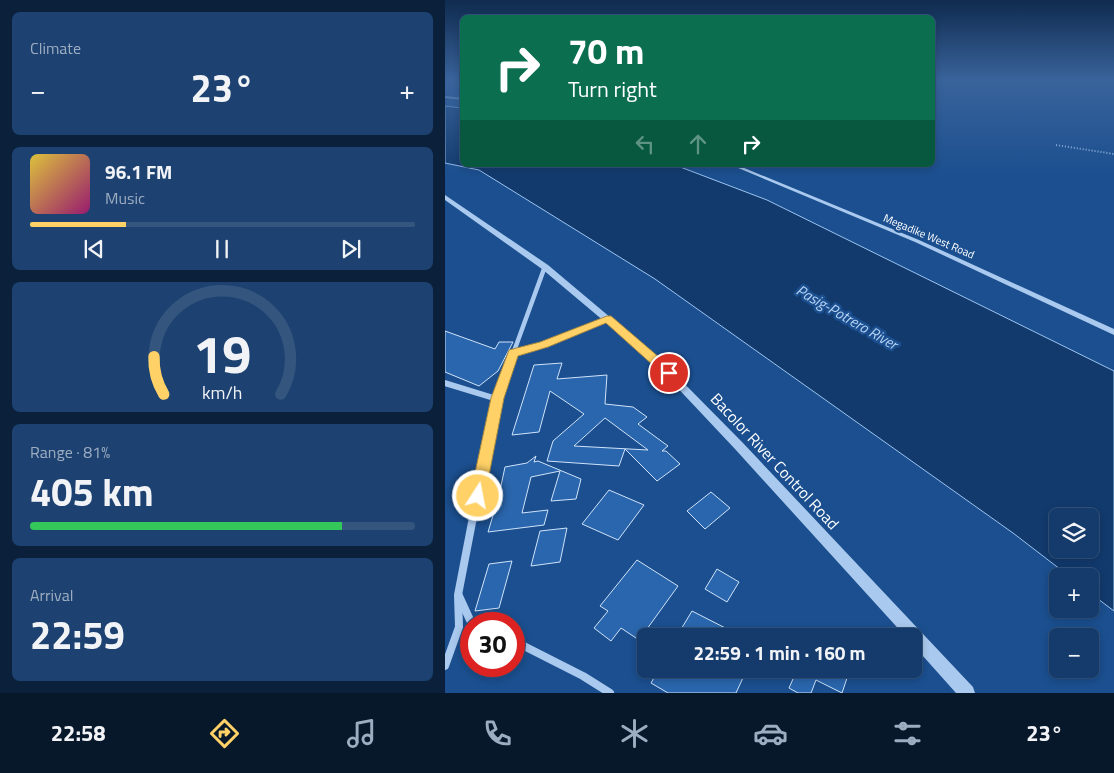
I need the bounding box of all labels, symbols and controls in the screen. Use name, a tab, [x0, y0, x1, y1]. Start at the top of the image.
text: 70 m	[568, 24, 644, 78]
icon: right	[485, 35, 550, 100]
text: Climate	[30, 36, 81, 60]
text: 23°	[191, 59, 254, 117]
text: −	[30, 68, 46, 111]
text: +	[399, 68, 415, 111]
text: Turn right	[568, 72, 657, 106]
icon: left	[631, 130, 659, 158]
icon: ahead	[684, 130, 712, 158]
icon: right	[737, 130, 765, 158]
text: 96.1 FM	[105, 157, 172, 186]
text: Music	[105, 186, 145, 210]
street label: Megadike West Road	[881, 210, 977, 262]
icon: previous	[80, 235, 108, 263]
icon: pause	[208, 235, 236, 263]
icon: next	[337, 235, 365, 263]
water label: Pasig-Potrero River	[792, 279, 904, 357]
text: 19	[193, 314, 252, 393]
pin	[648, 352, 690, 394]
icon: arrive	[655, 359, 683, 387]
text: km/h	[202, 379, 243, 406]
street label: Bacolor River Control Road	[705, 387, 845, 535]
text: Range · 81%	[30, 440, 110, 464]
text: 405 km	[30, 463, 154, 521]
position arrow	[451, 469, 503, 521]
map controls	[1049, 508, 1099, 678]
button: layers	[1049, 508, 1099, 558]
button: +	[1049, 568, 1099, 618]
text: Arrival	[30, 583, 73, 607]
text: 22:59	[30, 606, 125, 664]
speed limit sign: 30	[460, 612, 525, 677]
button: −	[1049, 628, 1099, 678]
text: 22:59 · 1 min · 160 m	[693, 638, 866, 667]
text: 22:58	[51, 716, 106, 750]
icon: directions	[207, 716, 242, 751]
icon: music	[344, 716, 379, 751]
icon: phone	[480, 716, 515, 751]
icon: climate	[617, 716, 652, 751]
icon: car	[753, 716, 788, 751]
icon: filters	[890, 716, 925, 751]
text: 23°	[1026, 716, 1063, 750]

